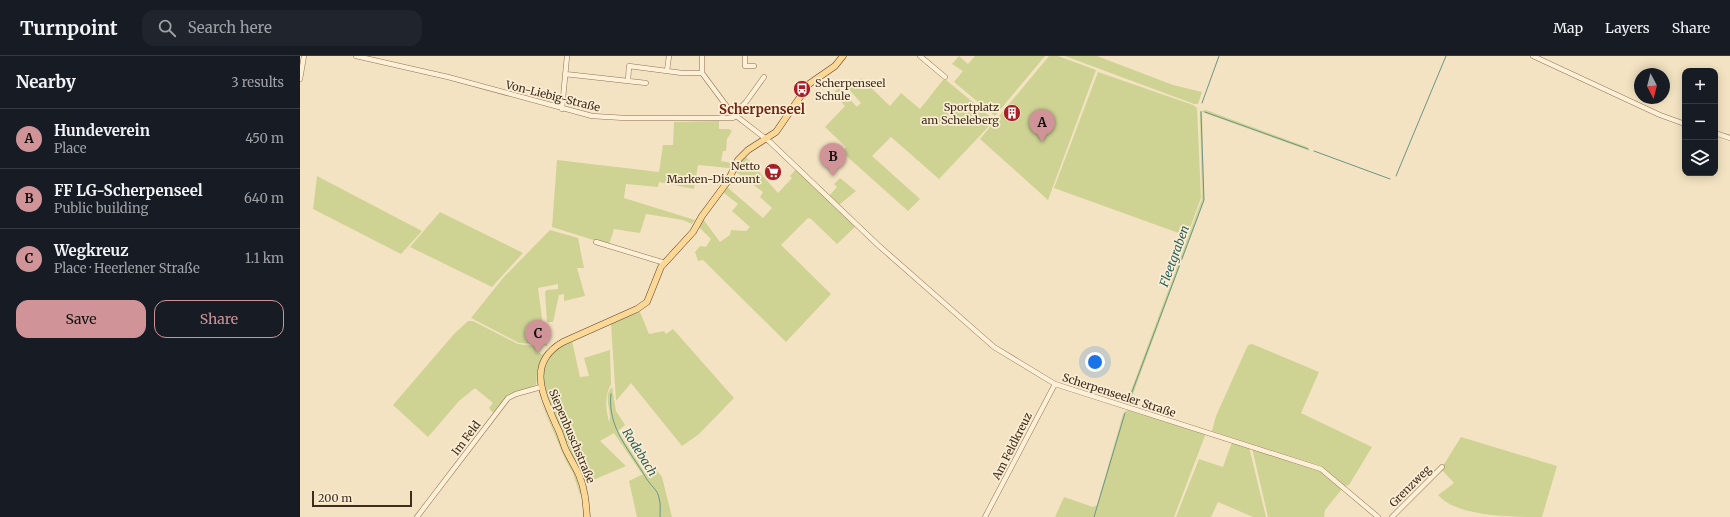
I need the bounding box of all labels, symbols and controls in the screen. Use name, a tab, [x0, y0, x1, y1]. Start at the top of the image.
search box	[142, 10, 422, 46]
text: Turnpoint	[20, 16, 118, 40]
icon: search	[156, 17, 178, 39]
text: Search here	[188, 18, 272, 37]
text: Map	[1553, 19, 1583, 37]
text: Layers	[1605, 19, 1650, 37]
text: Share	[1672, 19, 1710, 37]
north arrow	[1634, 68, 1670, 104]
map controls	[1682, 68, 1718, 176]
button: +	[1682, 68, 1718, 104]
text: Nearby	[16, 71, 76, 93]
text: 3 results	[231, 74, 284, 91]
place label: Scherpenseel Schule	[815, 76, 886, 103]
street label: Von-Liebig-Straße	[503, 77, 602, 115]
bus stop icon: Scherpenseel Schule	[792, 79, 812, 99]
place label: Sportplatz am Scheleberg	[921, 100, 999, 127]
district label: Scherpenseel	[719, 101, 805, 118]
building icon: Sportplatz am Scheleberg	[1002, 103, 1022, 123]
button: −	[1682, 104, 1718, 140]
pin: A	[1029, 109, 1055, 142]
text: Hundeverein	[54, 121, 150, 140]
text: A	[24, 130, 34, 147]
text: 450 m	[245, 130, 284, 147]
text: Place	[54, 140, 87, 157]
button: layers	[1682, 140, 1718, 176]
pin: B	[820, 143, 846, 176]
place label: Netto Marken-Discount	[667, 159, 761, 186]
supermarket icon: Netto Marken-Discount	[763, 162, 783, 182]
text: FF LG-Scherpenseel	[54, 181, 203, 200]
text: B	[24, 190, 34, 207]
text: 640 m	[244, 190, 284, 207]
text: Public building	[54, 200, 148, 217]
water label: Fleetgraben	[1156, 223, 1192, 290]
text: Wegkreuz	[54, 241, 128, 260]
text: C	[25, 250, 33, 267]
text: 1.1 km	[245, 250, 284, 267]
text: Place · Heerlener Straße	[54, 260, 200, 277]
button: Save	[16, 300, 146, 338]
button: Share	[154, 300, 284, 338]
pin: C	[525, 320, 551, 353]
your location	[1085, 352, 1105, 372]
street label: Scherpenseeler Straße	[1060, 370, 1178, 420]
street label: Siepenbuschstraße	[546, 387, 598, 485]
street label: Am Feldkreuz	[989, 410, 1035, 483]
street label: Im Feld	[449, 418, 484, 458]
water label: Rodebach	[619, 425, 661, 479]
street label: Grenzweg	[1386, 462, 1434, 510]
scale bar	[312, 489, 412, 508]
text: 200 m	[318, 491, 352, 505]

